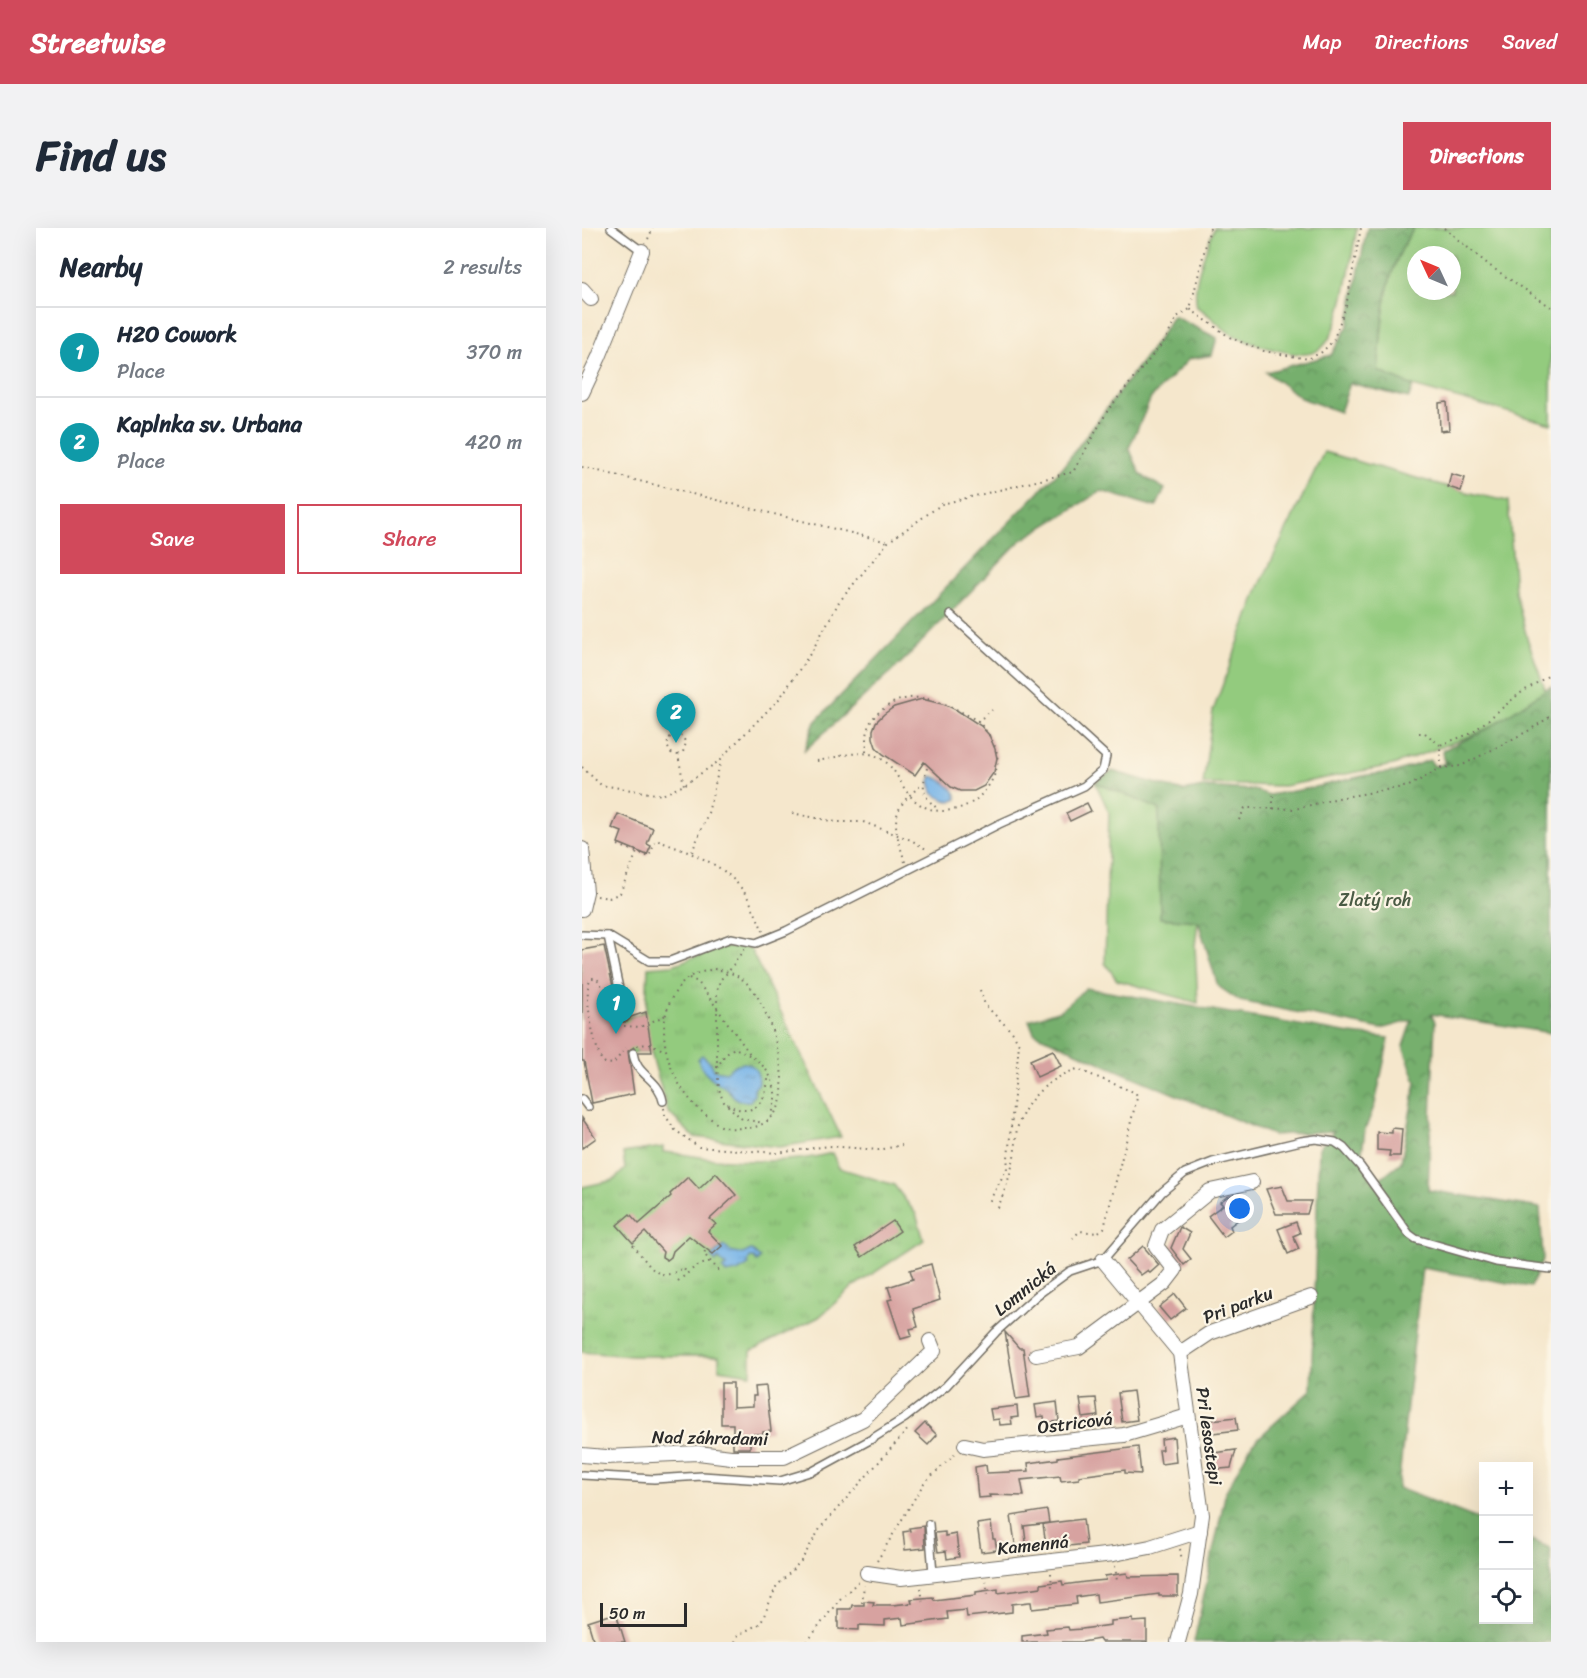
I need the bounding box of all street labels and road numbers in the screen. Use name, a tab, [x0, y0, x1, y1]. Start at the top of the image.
street label: Lomnická	[986, 1253, 1064, 1325]
street label: Pri parku	[1198, 1277, 1278, 1333]
street label: Pri lesostepi	[1186, 1385, 1232, 1488]
street label: Ostricová	[1035, 1403, 1115, 1443]
street label: Nad záhradami	[652, 1421, 770, 1455]
street label: Kamenná	[996, 1525, 1070, 1565]

